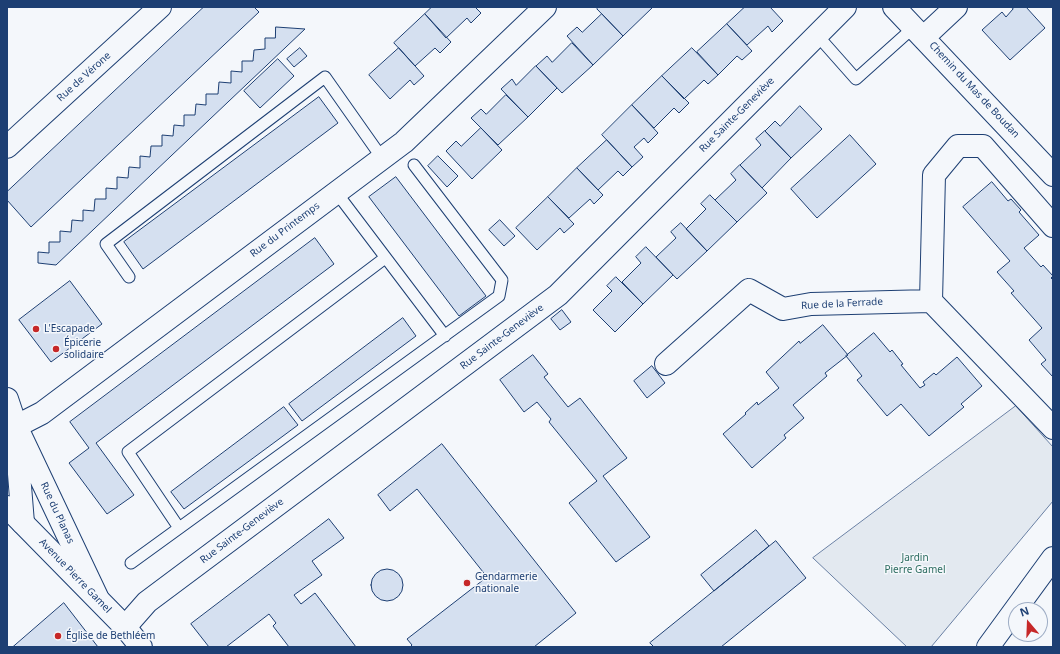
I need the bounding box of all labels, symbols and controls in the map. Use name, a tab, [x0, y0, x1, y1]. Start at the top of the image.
street label: Chemin du Mas de Boudan	[926, 40, 1022, 140]
street label: Rue de Vérone	[55, 50, 113, 104]
street label: Rue Sainte-Geneviève	[697, 75, 777, 155]
street label: Rue du Printemps	[248, 200, 322, 260]
street label: Rue de la Ferrade	[801, 296, 883, 312]
street label: Rue Sainte-Geneviève	[458, 302, 546, 372]
place label: L'Escapade	[44, 323, 95, 335]
marker: L'Escapade	[31, 324, 41, 334]
place label: Épicerie solidaire	[64, 337, 104, 360]
marker: Épicerie solidaire	[51, 344, 61, 354]
street label: Rue du Planas	[38, 480, 76, 546]
street label: Rue Sainte-Geneviève	[198, 496, 286, 566]
street label: Avenue Pierre Gamel	[36, 536, 114, 616]
park label: Jardin Pierre Gamel	[884, 552, 946, 576]
place label: Gendarmerie nationale	[475, 571, 537, 594]
marker: Gendarmerie nationale	[462, 578, 472, 588]
north arrow	[1008, 602, 1048, 642]
text: N	[1018, 603, 1031, 620]
place label: Église de Bethléem	[66, 630, 155, 642]
marker: Église de Bethléem	[53, 631, 63, 641]

